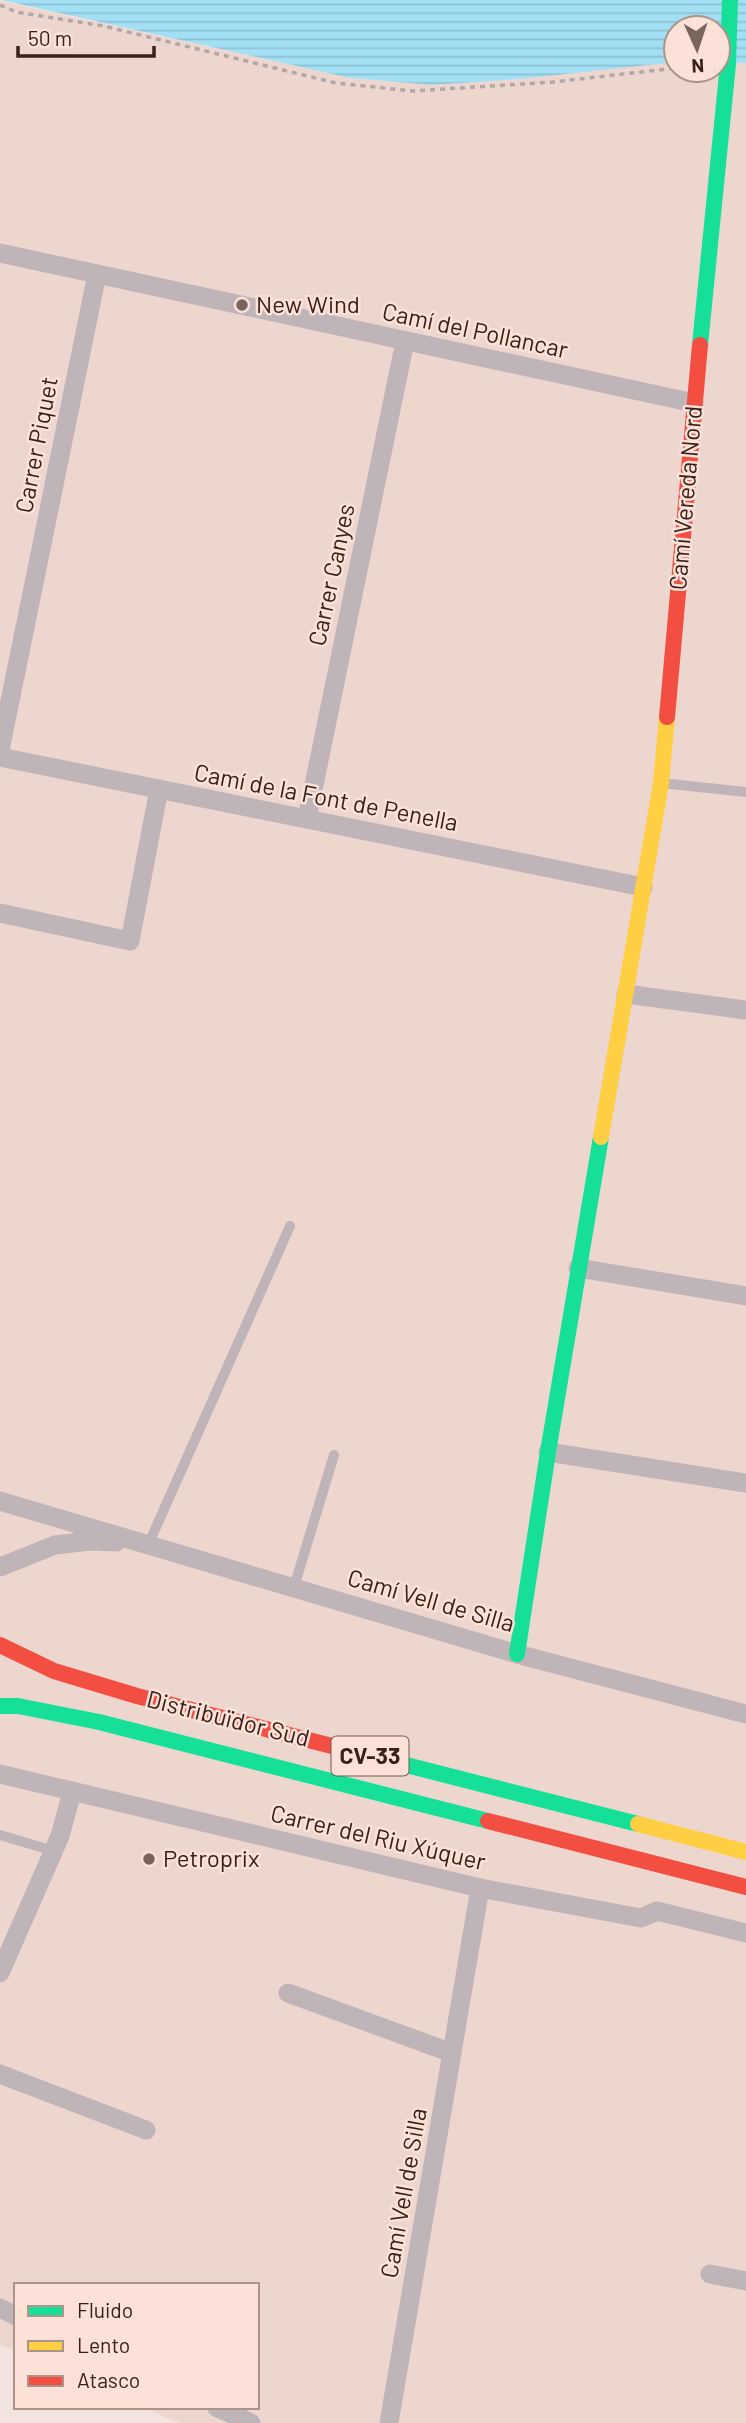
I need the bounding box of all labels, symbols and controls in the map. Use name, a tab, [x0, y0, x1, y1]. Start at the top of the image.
scale bar	[18, 14, 154, 58]
north arrow	[662, 14, 732, 84]
text: 50 m	[28, 25, 72, 50]
text: N	[691, 55, 705, 78]
place label: New Wind	[256, 289, 360, 318]
street label: Camí del Pollancar	[380, 296, 571, 363]
marker: New Wind	[234, 297, 250, 313]
street label: Carrer Piquet	[8, 374, 63, 515]
street label: Camí Vereda Nord	[662, 405, 707, 591]
street label: Carrer Canyes	[301, 501, 360, 648]
street label: Camí de la Font de Penella	[192, 757, 461, 836]
street label: Camí Vell de Silla	[345, 1562, 518, 1637]
street label: Distribuïdor Sud	[144, 1683, 313, 1752]
road number: CV-33	[332, 1736, 408, 1776]
street label: Carrer del Riu Xúquer	[268, 1798, 489, 1875]
place label: Petroprix	[163, 1843, 259, 1872]
marker: Petroprix	[141, 1851, 157, 1867]
street label: Camí Vell de Silla	[373, 2105, 432, 2280]
legend	[14, 2283, 259, 2409]
text: Fluido	[77, 2297, 133, 2322]
text: Lento	[77, 2332, 130, 2357]
text: Atasco	[77, 2367, 140, 2392]

